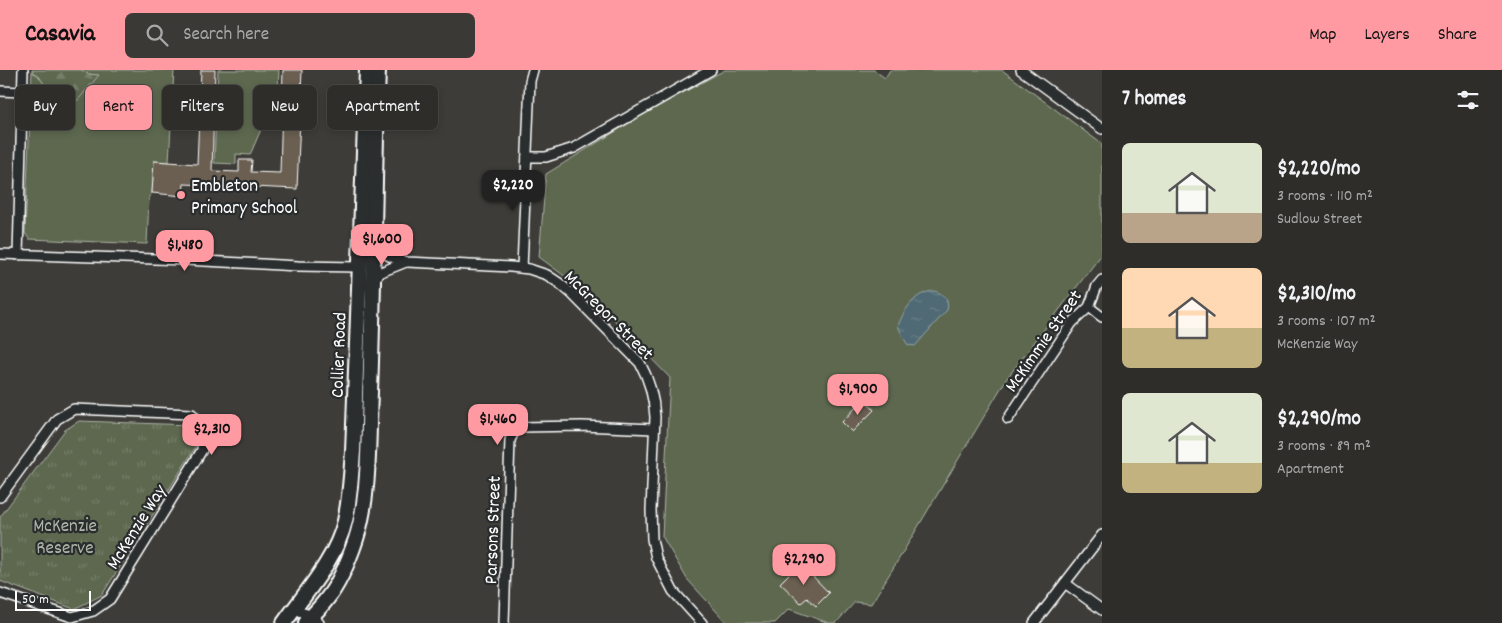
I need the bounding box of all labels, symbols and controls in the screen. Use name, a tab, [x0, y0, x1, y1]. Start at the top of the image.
search box	[125, 13, 475, 58]
text: Casavia	[25, 18, 95, 52]
icon: search	[143, 21, 171, 49]
text: Search here	[183, 22, 269, 49]
text: Map	[1309, 23, 1336, 48]
text: Layers	[1364, 23, 1410, 48]
text: Share	[1438, 23, 1477, 48]
chip: Buy	[15, 85, 75, 130]
chip: Rent	[85, 85, 152, 130]
chip: Filters	[162, 85, 243, 130]
chip: New	[253, 85, 317, 130]
chip: Apartment	[327, 85, 438, 130]
text: 7 homes	[1122, 85, 1186, 115]
icon: filters	[1454, 86, 1482, 114]
text: $2,220/mo	[1277, 155, 1360, 185]
icon: home	[1162, 163, 1222, 223]
pin: $2,220	[472, 170, 554, 212]
place label: Embleton Primary School	[191, 174, 298, 223]
text: $2,220	[493, 174, 533, 197]
text: 3 rooms · 110 m²	[1277, 185, 1373, 208]
marker: Embleton Primary School	[175, 189, 187, 201]
text: Sudlow Street	[1277, 208, 1362, 231]
pin: $1,600	[341, 224, 423, 266]
text: $1,600	[362, 228, 402, 251]
pin: $1,480	[144, 230, 226, 272]
text: $1,480	[167, 234, 203, 257]
street label: McGregor Street	[556, 265, 659, 368]
text: $2,310/mo	[1277, 280, 1356, 310]
street label: McKimmie Street	[1000, 285, 1090, 399]
icon: home	[1162, 288, 1222, 348]
text: 3 rooms · 107 m²	[1277, 310, 1376, 333]
street label: Collier Road	[326, 312, 355, 398]
text: McKenzie Way	[1277, 333, 1358, 356]
pin: $1,900	[817, 374, 899, 416]
text: $1,900	[838, 378, 878, 401]
pin: $1,460	[457, 404, 539, 446]
text: $2,290/mo	[1277, 405, 1361, 435]
text: $1,460	[479, 408, 517, 431]
icon: home	[1162, 413, 1222, 473]
pin: $2,310	[171, 414, 253, 456]
text: $2,310	[193, 418, 231, 441]
text: 3 rooms · 89 m²	[1277, 435, 1371, 458]
text: Apartment	[1277, 458, 1344, 481]
street label: Parsons Street	[479, 476, 510, 585]
street label: McKenzie Way	[101, 480, 175, 576]
park label: McKenzie Reserve	[33, 514, 97, 563]
pin: $2,290	[763, 544, 845, 586]
text: $2,290	[783, 548, 825, 571]
scale bar	[15, 588, 91, 611]
text: 50 m	[22, 590, 49, 610]

